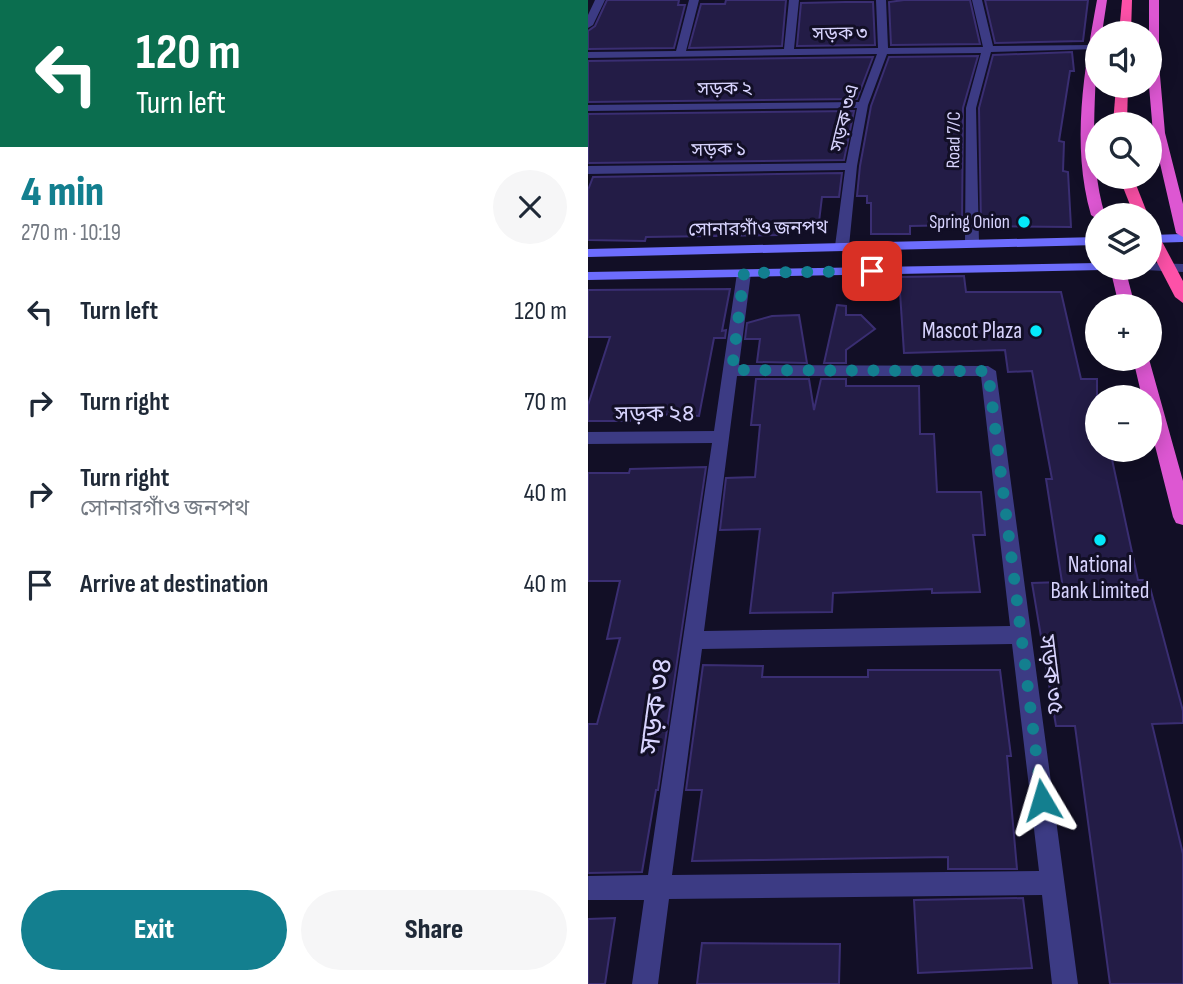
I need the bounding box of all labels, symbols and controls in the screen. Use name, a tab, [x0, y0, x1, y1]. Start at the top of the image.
map controls	[1085, 21, 1162, 462]
button: sound	[1085, 21, 1162, 98]
street label: সড়ক ৩	[811, 22, 868, 46]
text: 120 m	[136, 24, 241, 83]
icon: left	[21, 28, 112, 119]
street label: সড়ক ২	[696, 77, 753, 101]
street label: সড়ক ৩এ	[825, 82, 864, 155]
text: Turn left	[136, 84, 226, 123]
street label: Road 7/C	[942, 111, 966, 169]
button: search	[1085, 112, 1162, 189]
street label: সড়ক ১	[690, 138, 747, 162]
text: 4 min	[21, 167, 104, 218]
button: close	[493, 170, 567, 244]
button: layers	[1085, 203, 1162, 280]
place label: Spring Onion	[929, 211, 1010, 234]
marker: Spring Onion	[1016, 214, 1032, 230]
street label: সোনারগাঁও জনপথ	[688, 215, 829, 242]
text: 270 m · 10:19	[21, 219, 121, 247]
pin	[842, 241, 902, 301]
icon: arrive	[853, 252, 891, 290]
icon: left	[21, 293, 59, 331]
button: +	[1085, 294, 1162, 371]
text: Turn left	[80, 296, 158, 327]
text: 120 m	[514, 296, 567, 327]
place label: Mascot Plaza	[922, 317, 1022, 345]
marker: Mascot Plaza	[1028, 323, 1044, 339]
icon: right	[21, 384, 59, 422]
button: −	[1085, 385, 1162, 462]
text: Turn right	[80, 387, 169, 418]
text: 70 m	[524, 387, 567, 418]
street label: সড়ক ২৪	[614, 399, 695, 429]
text: Turn right	[80, 463, 169, 494]
icon: right	[21, 475, 59, 513]
text: 40 m	[524, 478, 567, 509]
text: সোনারগাঁও জনপথ	[80, 494, 249, 522]
marker: National Bank Limited	[1092, 532, 1108, 548]
place label: National Bank Limited	[1051, 551, 1149, 605]
icon: arrive	[21, 566, 59, 604]
text: Arrive at destination	[80, 569, 268, 600]
text: 40 m	[524, 569, 567, 600]
street label: সড়ক ৩৫	[1032, 633, 1070, 716]
street label: সড়ক ৩৪	[633, 655, 679, 758]
position arrow	[1005, 763, 1079, 837]
button: Exit	[21, 890, 287, 970]
button: Share	[301, 890, 567, 970]

